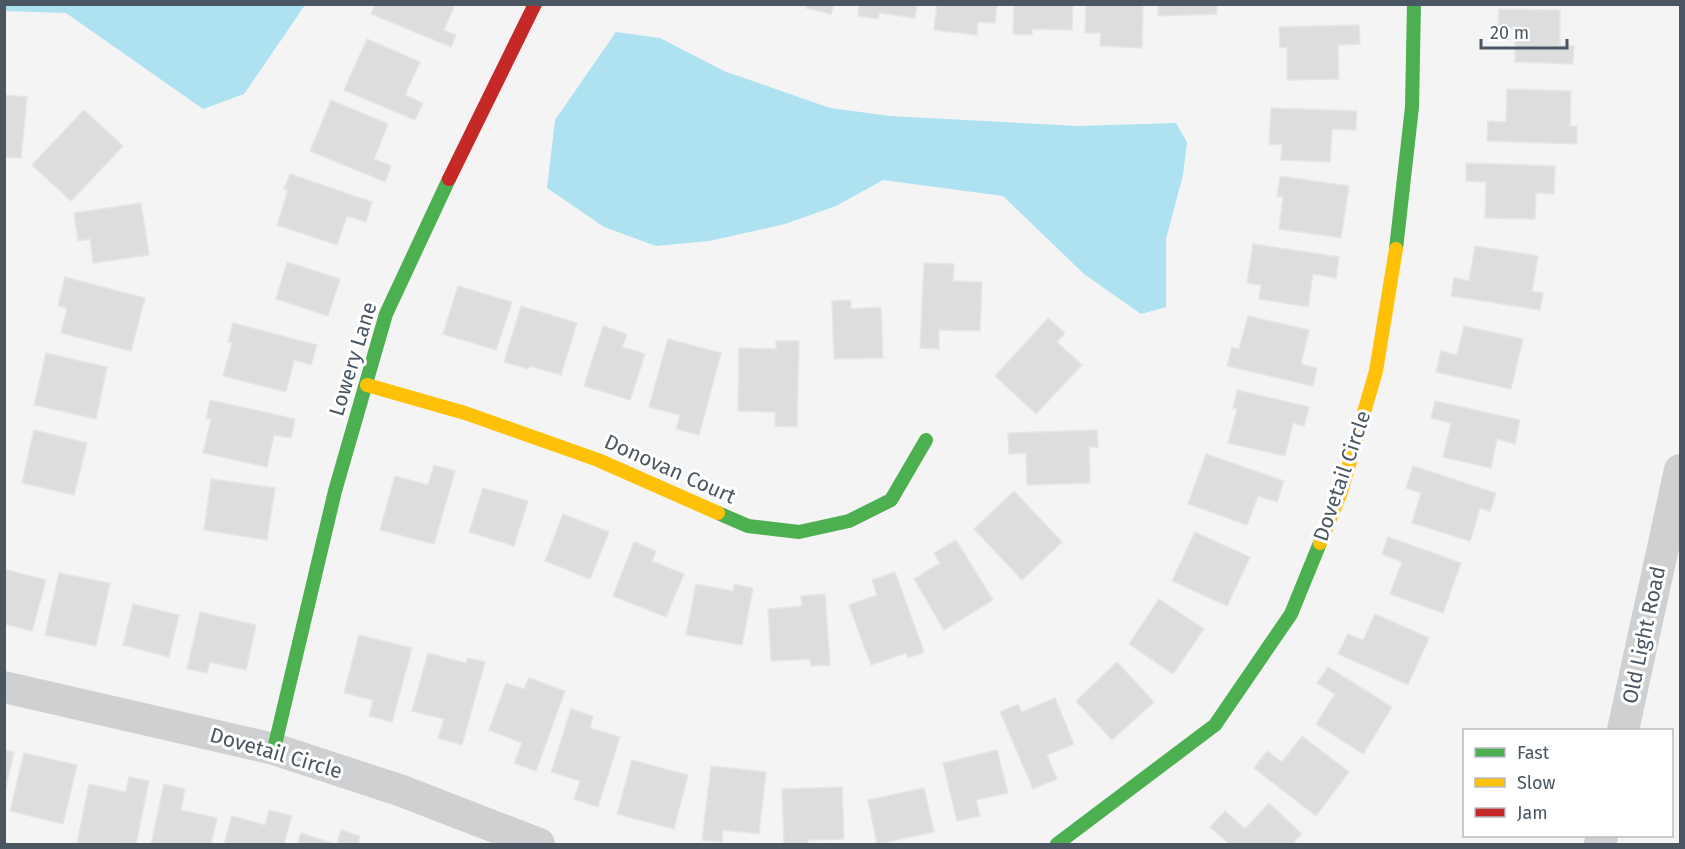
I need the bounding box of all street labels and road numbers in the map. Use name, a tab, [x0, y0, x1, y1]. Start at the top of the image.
street label: Lowery Lane	[323, 299, 383, 419]
street label: Dovetail Circle	[1307, 407, 1377, 545]
street label: Donovan Court	[600, 428, 740, 510]
street label: Old Light Road	[1617, 564, 1671, 706]
street label: Dovetail Circle	[207, 722, 345, 784]

